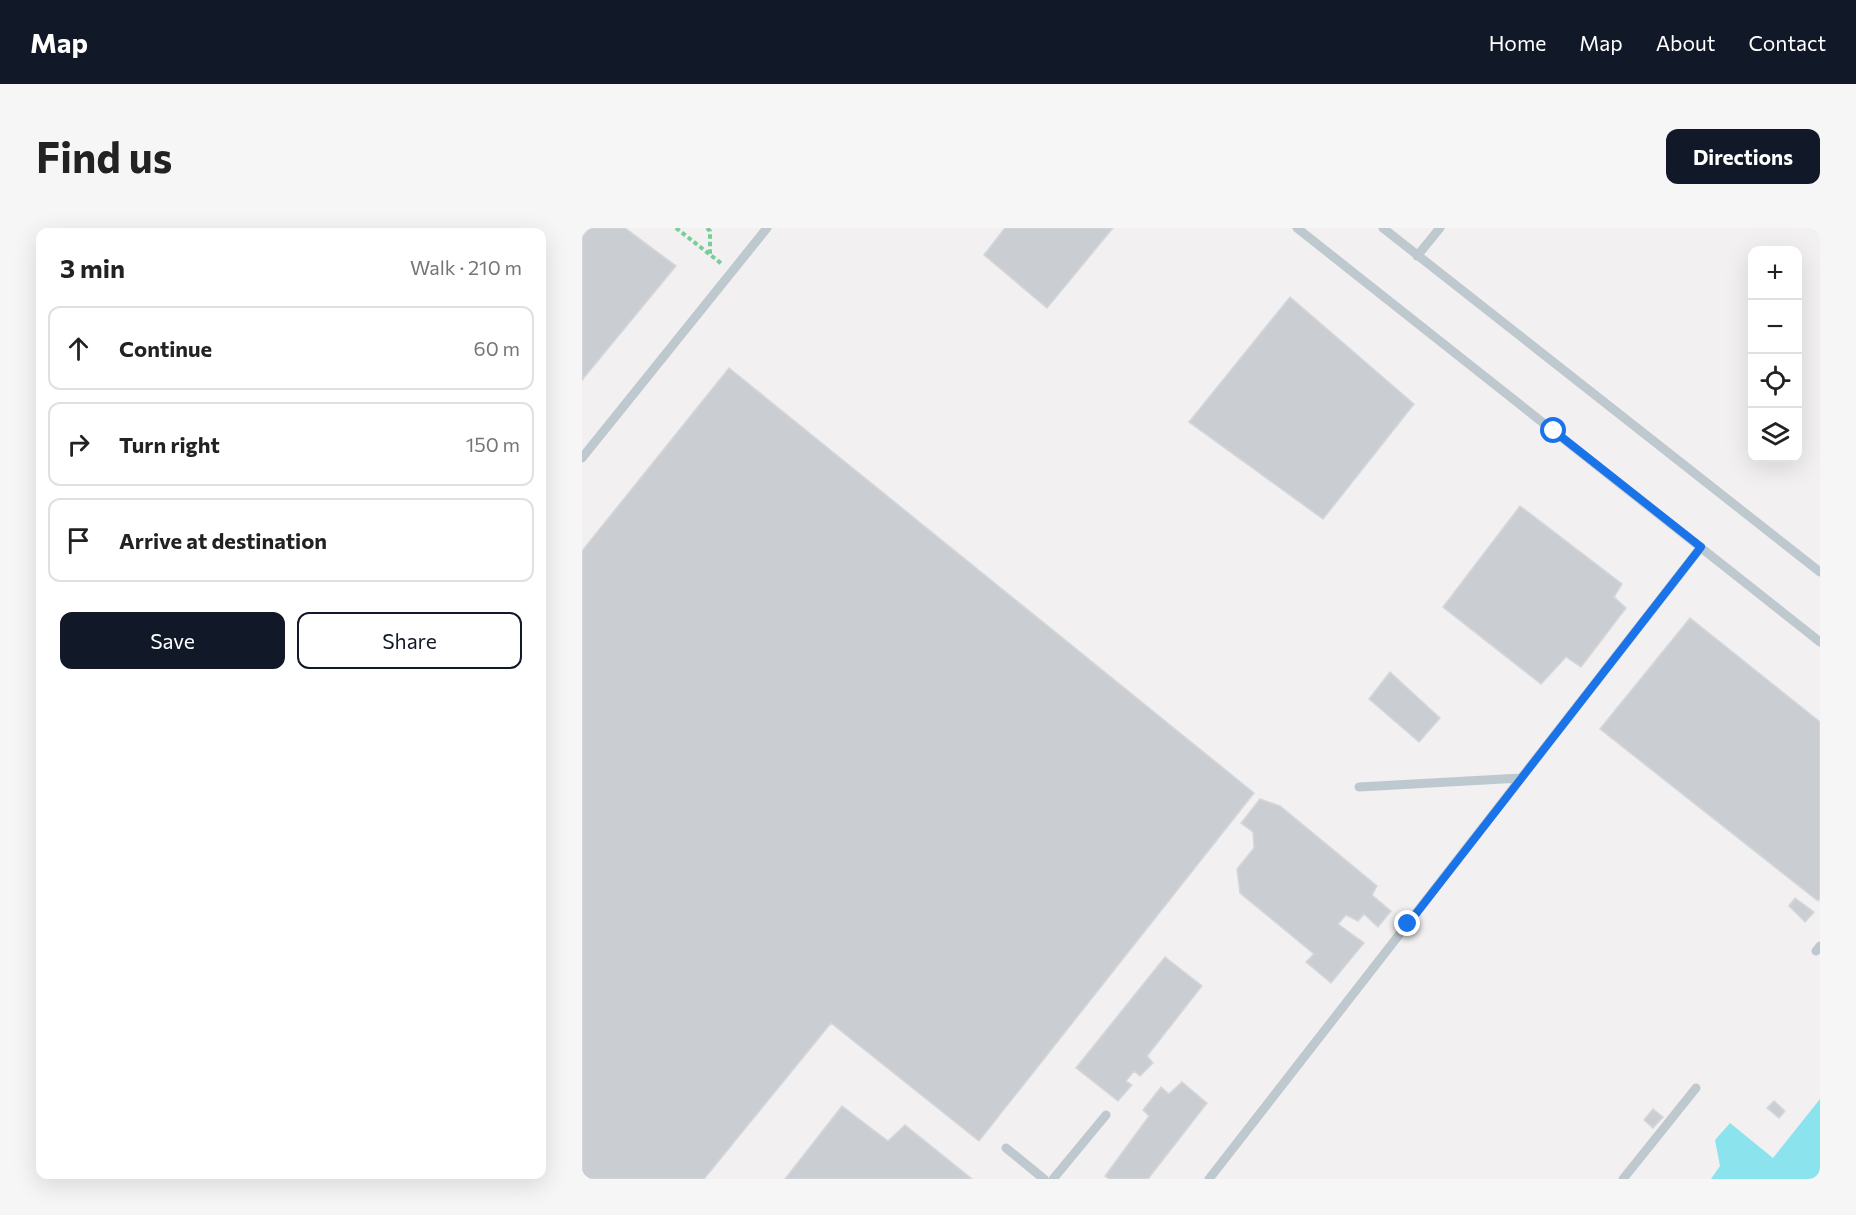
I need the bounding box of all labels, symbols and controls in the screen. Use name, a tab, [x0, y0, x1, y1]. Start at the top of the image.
text: Map	[30, 25, 88, 59]
text: Home	[1489, 30, 1546, 55]
text: Map	[1579, 30, 1623, 55]
text: About	[1656, 30, 1715, 55]
text: Contact	[1748, 30, 1826, 55]
button: Directions	[1666, 129, 1820, 184]
text: Find us	[36, 130, 172, 182]
map controls	[1748, 246, 1802, 462]
button: +	[1748, 246, 1802, 300]
text: 3 min	[60, 252, 125, 283]
text: Walk · 210 m	[410, 255, 522, 279]
button: −	[1748, 300, 1802, 354]
icon: ahead	[62, 332, 95, 365]
text: Continue	[119, 335, 212, 362]
text: 60 m	[474, 336, 520, 360]
button: locate	[1748, 354, 1802, 408]
button: layers	[1748, 408, 1802, 462]
route start	[1540, 417, 1566, 443]
icon: right	[62, 428, 95, 461]
text: Turn right	[119, 431, 220, 458]
text: 150 m	[466, 432, 520, 456]
icon: arrive	[62, 524, 95, 557]
text: Arrive at destination	[119, 527, 327, 554]
button: Save	[60, 612, 285, 669]
button: Share	[297, 612, 522, 669]
route end	[1394, 910, 1420, 936]

